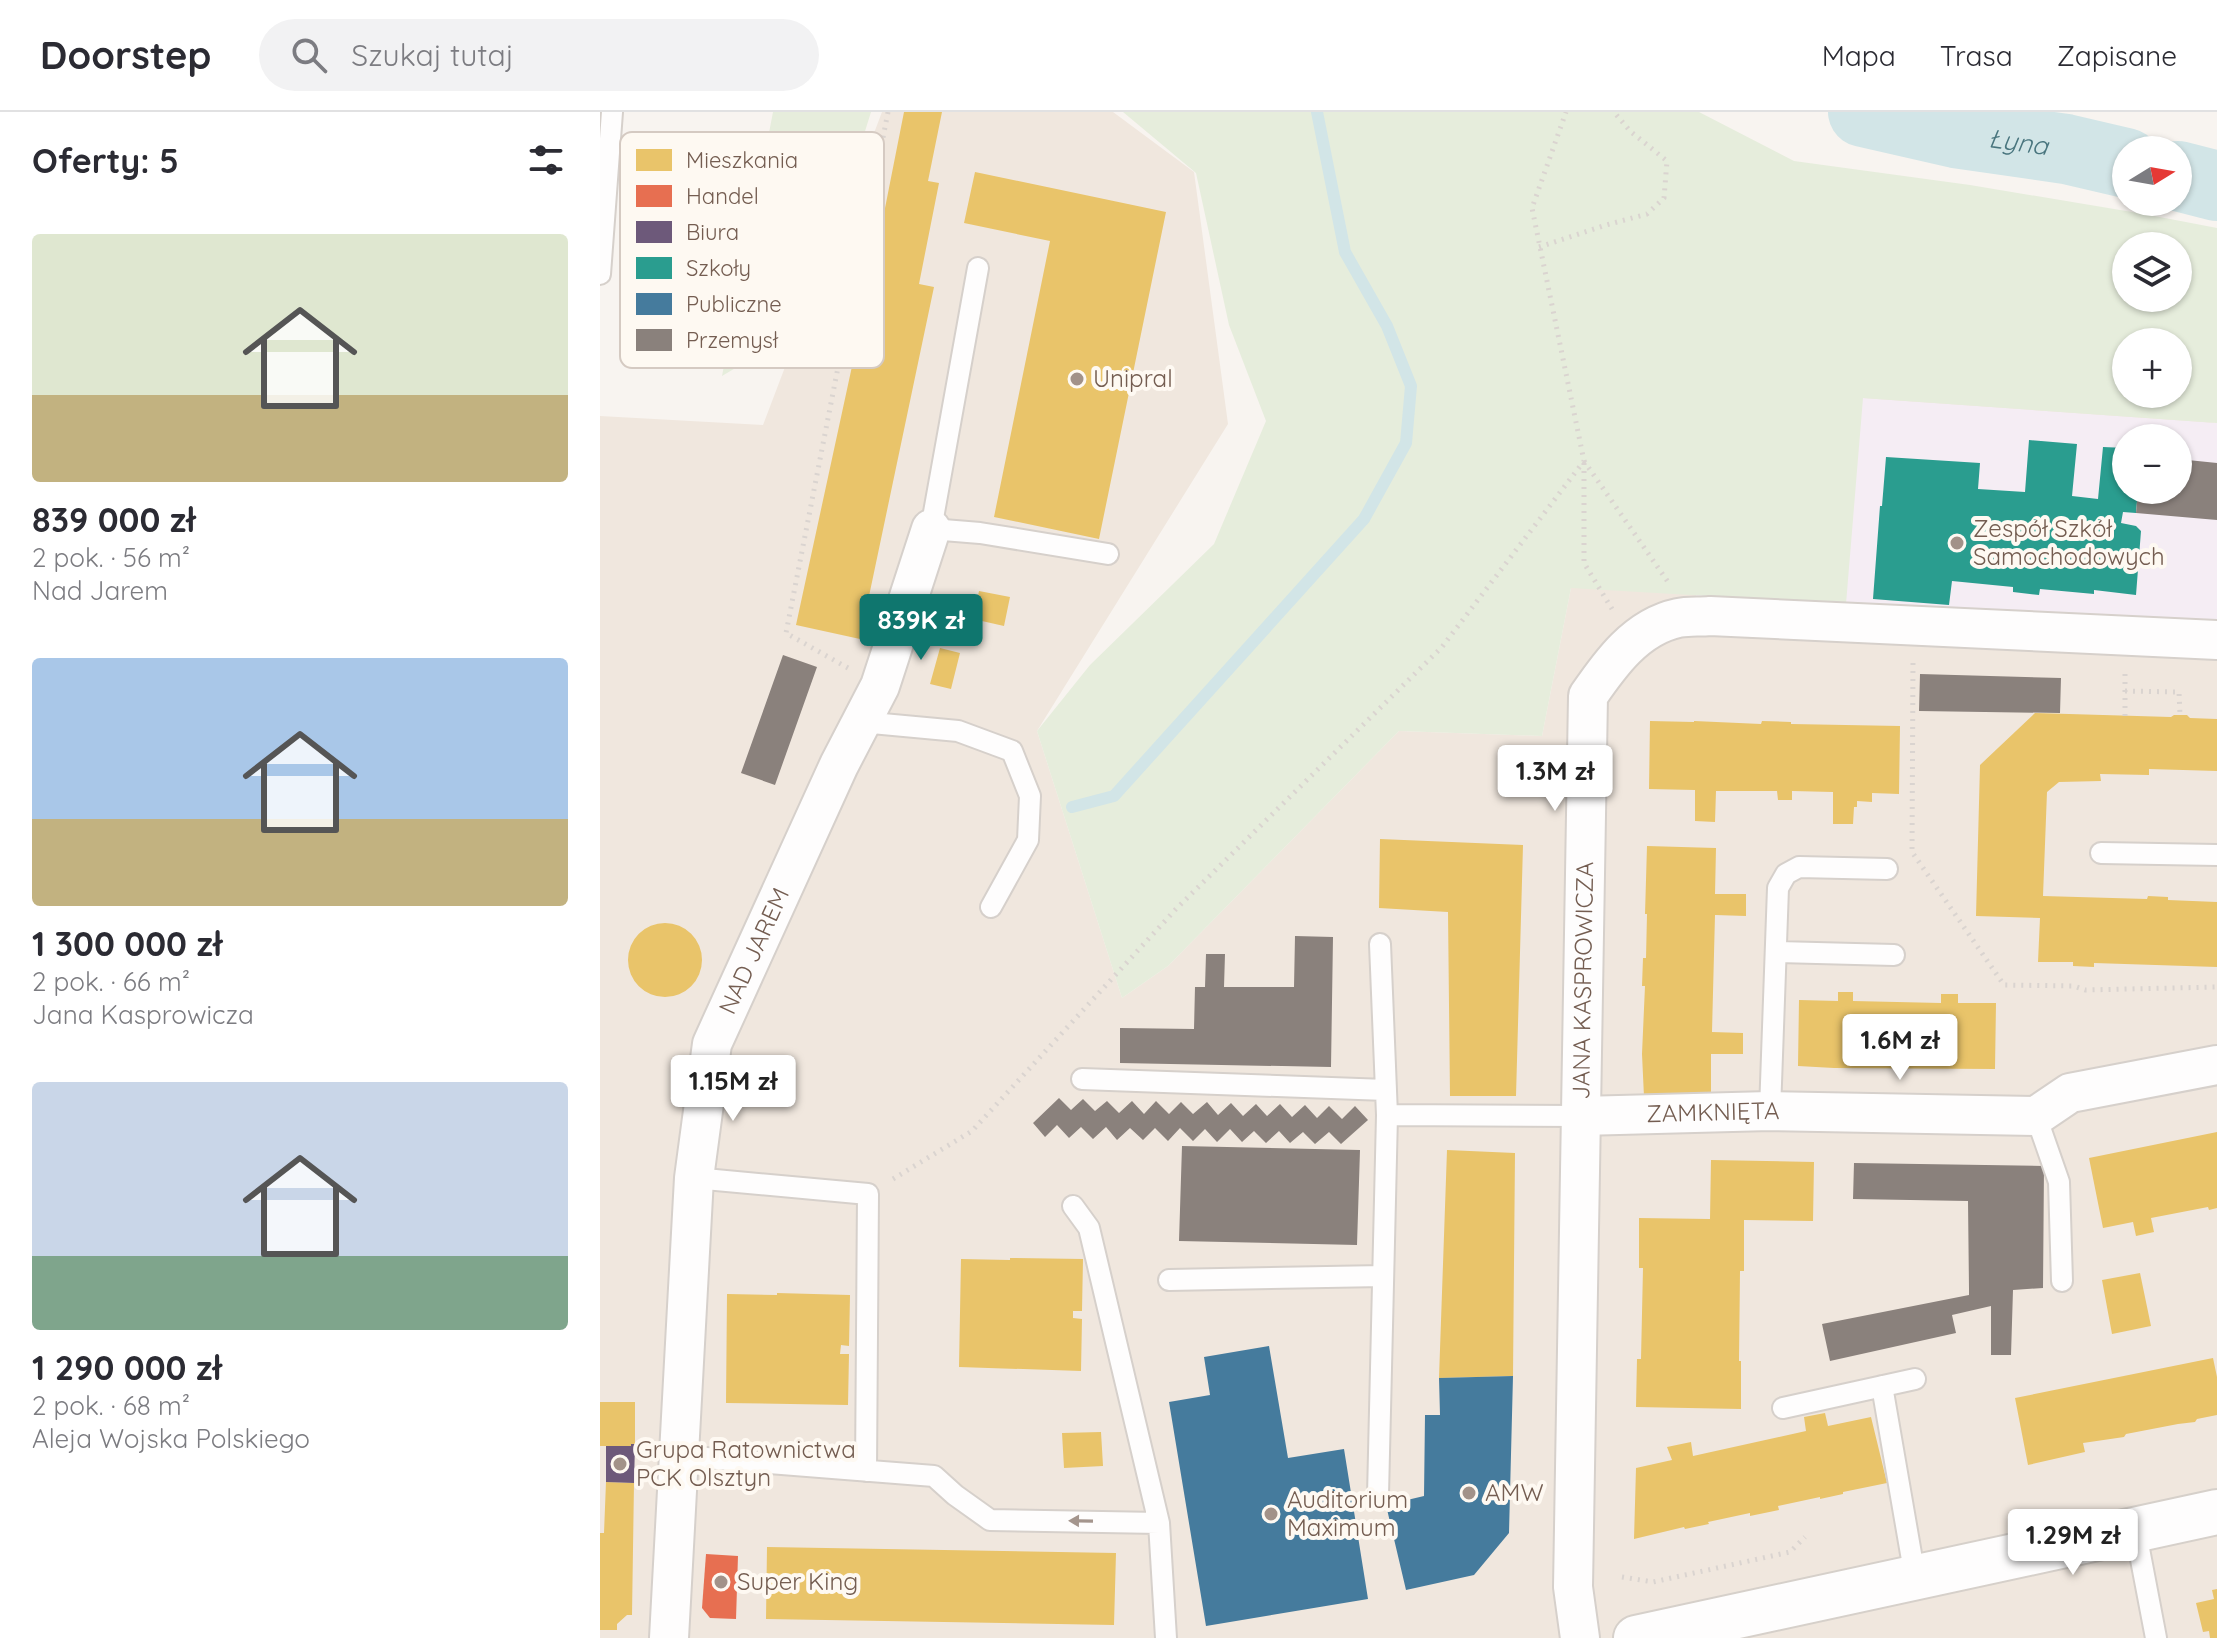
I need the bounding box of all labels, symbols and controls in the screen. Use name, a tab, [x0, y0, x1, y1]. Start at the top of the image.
search box	[259, 19, 819, 91]
text: Doorstep	[40, 31, 211, 79]
icon: search	[287, 33, 331, 77]
text: Szukaj tutaj	[351, 36, 514, 74]
text: Mapa	[1822, 38, 1896, 73]
text: Trasa	[1940, 38, 2013, 73]
text: Zapisane	[2057, 38, 2177, 73]
water label: Łyna	[1986, 121, 2052, 162]
legend	[620, 132, 884, 368]
north arrow	[2112, 136, 2192, 216]
map controls	[2112, 136, 2192, 504]
icon: filters	[524, 138, 568, 182]
text: Oferty: 5	[32, 139, 179, 182]
text: Mieszkania	[686, 146, 798, 174]
text: Handel	[686, 182, 759, 210]
text: Biura	[686, 218, 739, 246]
button: layers	[2112, 232, 2192, 312]
text: Szkoły	[686, 254, 751, 282]
icon: home	[228, 286, 372, 430]
text: Publiczne	[686, 290, 782, 318]
text: Przemysł	[686, 326, 779, 354]
button: +	[2112, 328, 2192, 408]
place label: Unipral	[1093, 363, 1173, 393]
marker: Unipral	[1068, 370, 1086, 388]
button: −	[2112, 424, 2192, 504]
text: 839 000 zł	[32, 498, 196, 541]
place label: Zespół Szkół Samochodowych	[1973, 513, 2165, 571]
marker: Zespół Szkół Samochodowych	[1948, 534, 1966, 552]
text: 2 pok. · 56 m²	[32, 541, 190, 574]
text: Nad Jarem	[32, 574, 168, 607]
pin: 839K zł	[847, 594, 995, 662]
text: 839K zł	[878, 603, 964, 636]
icon: home	[228, 710, 372, 854]
pin: 1.3M zł	[1481, 745, 1629, 813]
text: 1.3M zł	[1516, 754, 1594, 787]
street label: JANA KASPROWICZA	[1565, 861, 1599, 1100]
street label: NAD JAREM	[712, 883, 795, 1018]
text: 1 300 000 zł	[32, 922, 222, 965]
text: 2 pok. · 66 m²	[32, 965, 190, 998]
text: Jana Kasprowicza	[32, 998, 254, 1031]
pin: 1.6M zł	[1826, 1014, 1974, 1082]
text: 1.6M zł	[1860, 1023, 1940, 1056]
pin: 1.15M zł	[650, 1055, 816, 1123]
text: 1.15M zł	[689, 1064, 777, 1097]
street label: ZAMKNIĘTA	[1646, 1095, 1780, 1128]
icon: home	[228, 1134, 372, 1278]
text: 1 290 000 zł	[32, 1346, 222, 1389]
text: 2 pok. · 68 m²	[32, 1389, 190, 1422]
text: Aleja Wojska Polskiego	[32, 1422, 310, 1455]
place label: Grupa Ratownictwa PCK Olsztyn	[636, 1434, 856, 1492]
marker: Grupa Ratownictwa PCK Olsztyn	[611, 1455, 629, 1473]
place label: AMW	[1485, 1477, 1544, 1507]
place label: Auditorium Maximum	[1287, 1484, 1408, 1542]
marker: AMW	[1460, 1484, 1478, 1502]
marker: Auditorium Maximum	[1262, 1505, 1280, 1523]
pin: 1.29M zł	[1990, 1509, 2156, 1577]
one-way arrow	[1068, 1515, 1093, 1528]
text: 1.29M zł	[2026, 1518, 2120, 1551]
place label: Super King	[737, 1566, 858, 1596]
marker: Super King	[712, 1573, 730, 1591]

